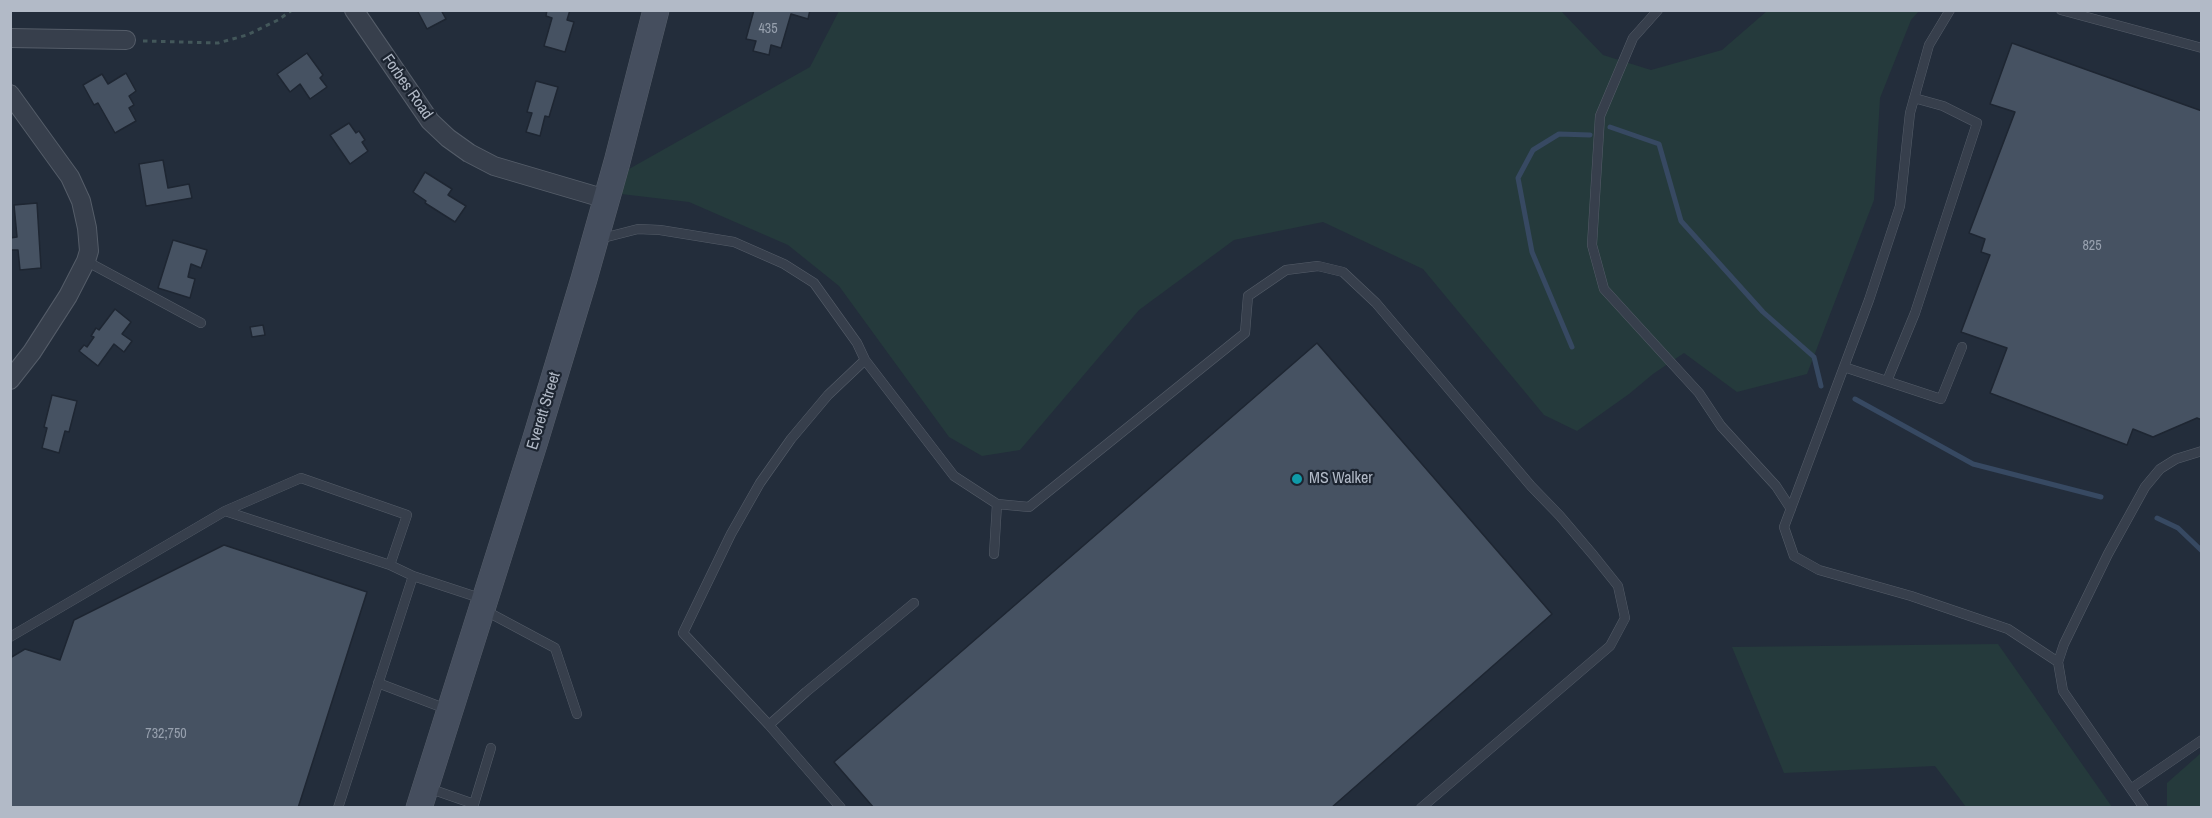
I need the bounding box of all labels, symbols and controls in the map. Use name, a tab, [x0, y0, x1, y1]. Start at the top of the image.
house number: 435	[758, 21, 778, 37]
street label: Forbes Road	[378, 51, 436, 123]
house number: 825	[2082, 238, 2102, 254]
street label: Everett Street	[523, 370, 565, 452]
place label: MS Walker	[1309, 469, 1373, 489]
marker: MS Walker	[1290, 472, 1304, 486]
house number: 732;750	[145, 726, 187, 742]

